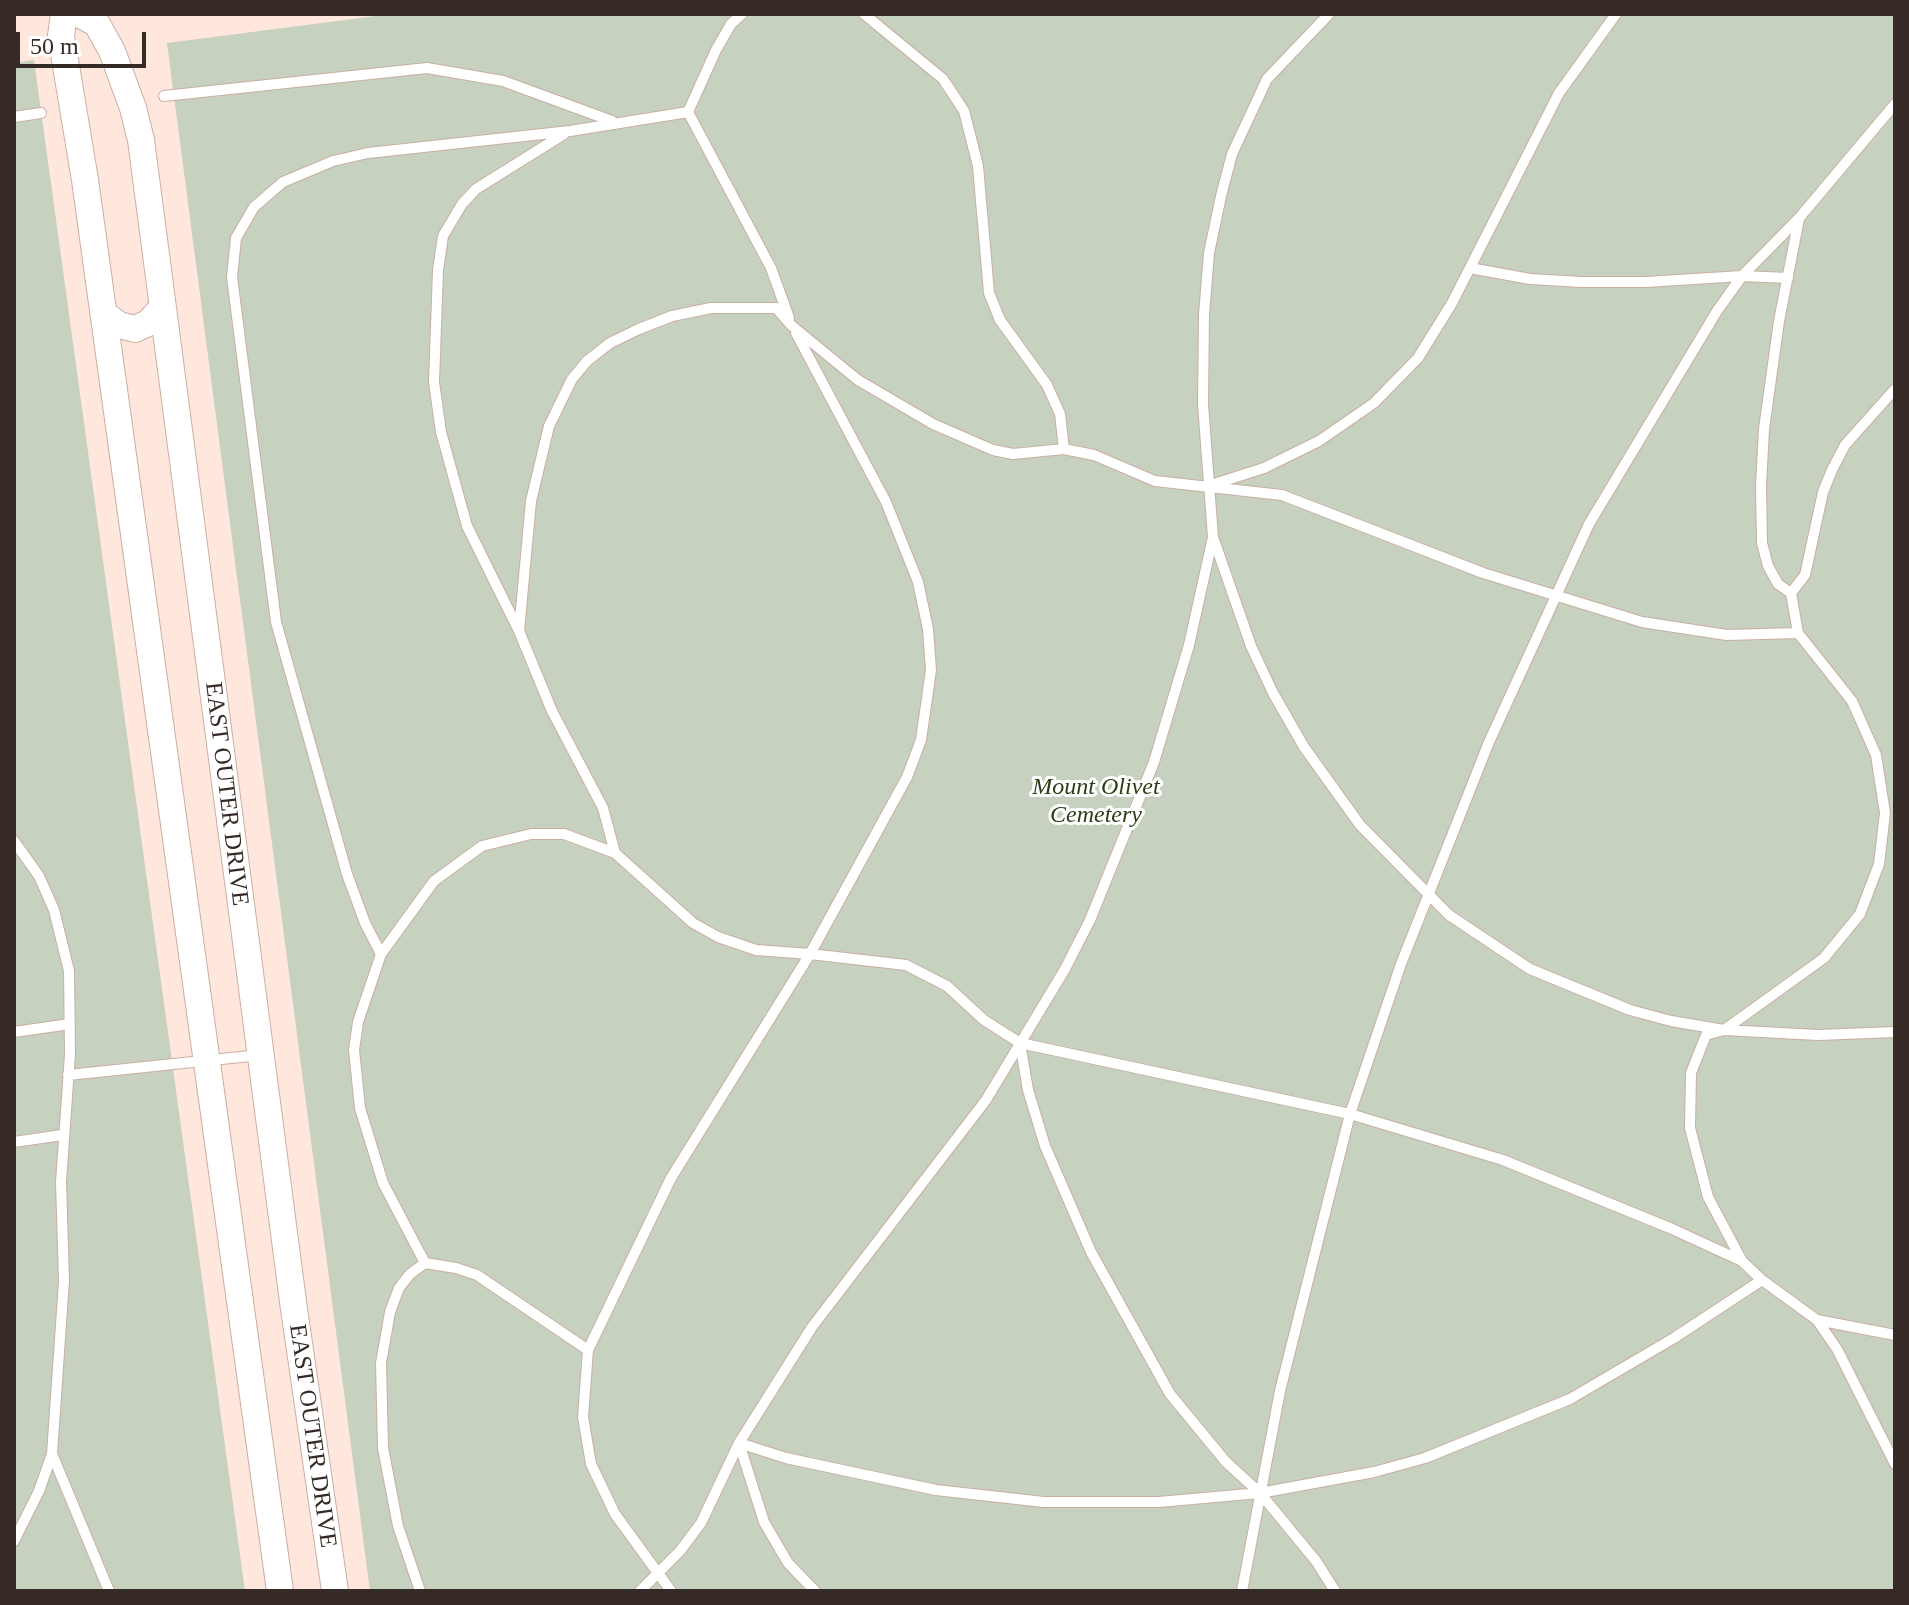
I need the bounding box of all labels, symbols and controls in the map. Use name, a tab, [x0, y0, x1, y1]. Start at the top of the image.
scale bar	[20, 16, 150, 66]
text: 50 m	[30, 33, 79, 59]
street label: EAST OUTER DRIVE	[198, 680, 254, 908]
park label: Mount Olivet Cemetery	[1032, 774, 1160, 830]
street label: EAST OUTER DRIVE	[282, 1322, 342, 1550]

